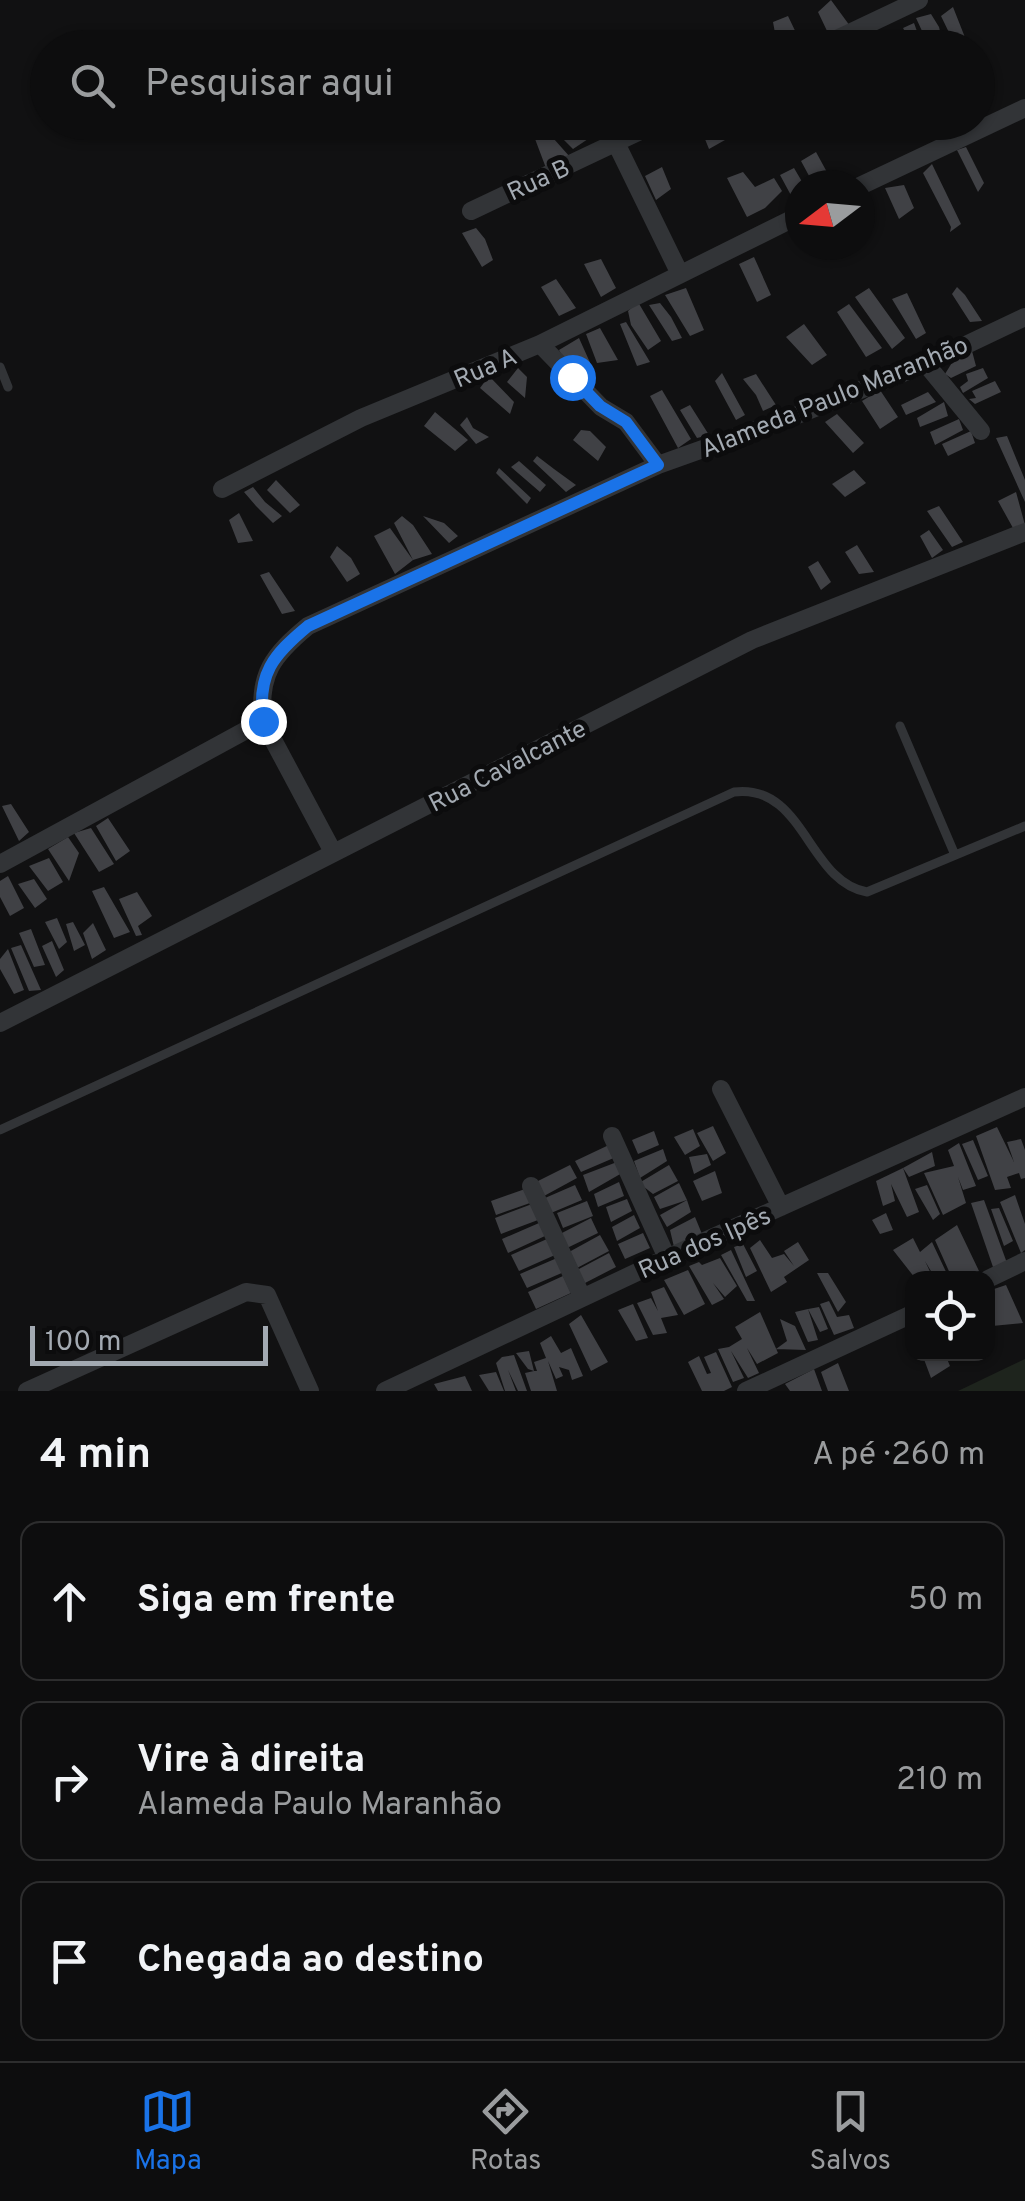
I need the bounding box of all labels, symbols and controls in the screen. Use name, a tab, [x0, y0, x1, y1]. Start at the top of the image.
search box	[30, 30, 995, 140]
icon: search	[65, 58, 120, 113]
text: Pesquisar aqui	[145, 61, 394, 110]
street label: Rua B	[503, 153, 576, 210]
north arrow	[785, 170, 875, 260]
street label: Alameda Paulo Maranhão	[697, 331, 973, 467]
street label: Rua A	[450, 342, 523, 397]
route start	[550, 355, 596, 401]
route end	[241, 699, 287, 745]
street label: Rua Cavalcante	[424, 714, 593, 821]
street label: Rua dos Ipês	[634, 1201, 776, 1288]
map controls	[905, 1271, 995, 1361]
button: locate	[905, 1271, 995, 1361]
scale bar	[30, 1321, 268, 1366]
text: 100 m	[45, 1325, 121, 1361]
text: 4 min	[40, 1430, 151, 1483]
text: A pé · 260 m	[812, 1436, 985, 1476]
icon: ahead	[42, 1574, 97, 1629]
text: Siga em frente	[137, 1577, 396, 1626]
text: 50 m	[908, 1581, 983, 1621]
text: Vire à direita	[137, 1737, 365, 1786]
icon: right	[42, 1754, 97, 1809]
text: 210 m	[896, 1761, 983, 1801]
text: Alameda Paulo Maranhão	[137, 1786, 502, 1826]
icon: arrive	[42, 1934, 97, 1989]
text: Chegada ao destino	[137, 1937, 484, 1986]
tab: Mapa	[134, 2084, 202, 2180]
tab: Rotas	[470, 2084, 541, 2180]
tab: Salvos	[809, 2084, 891, 2180]

